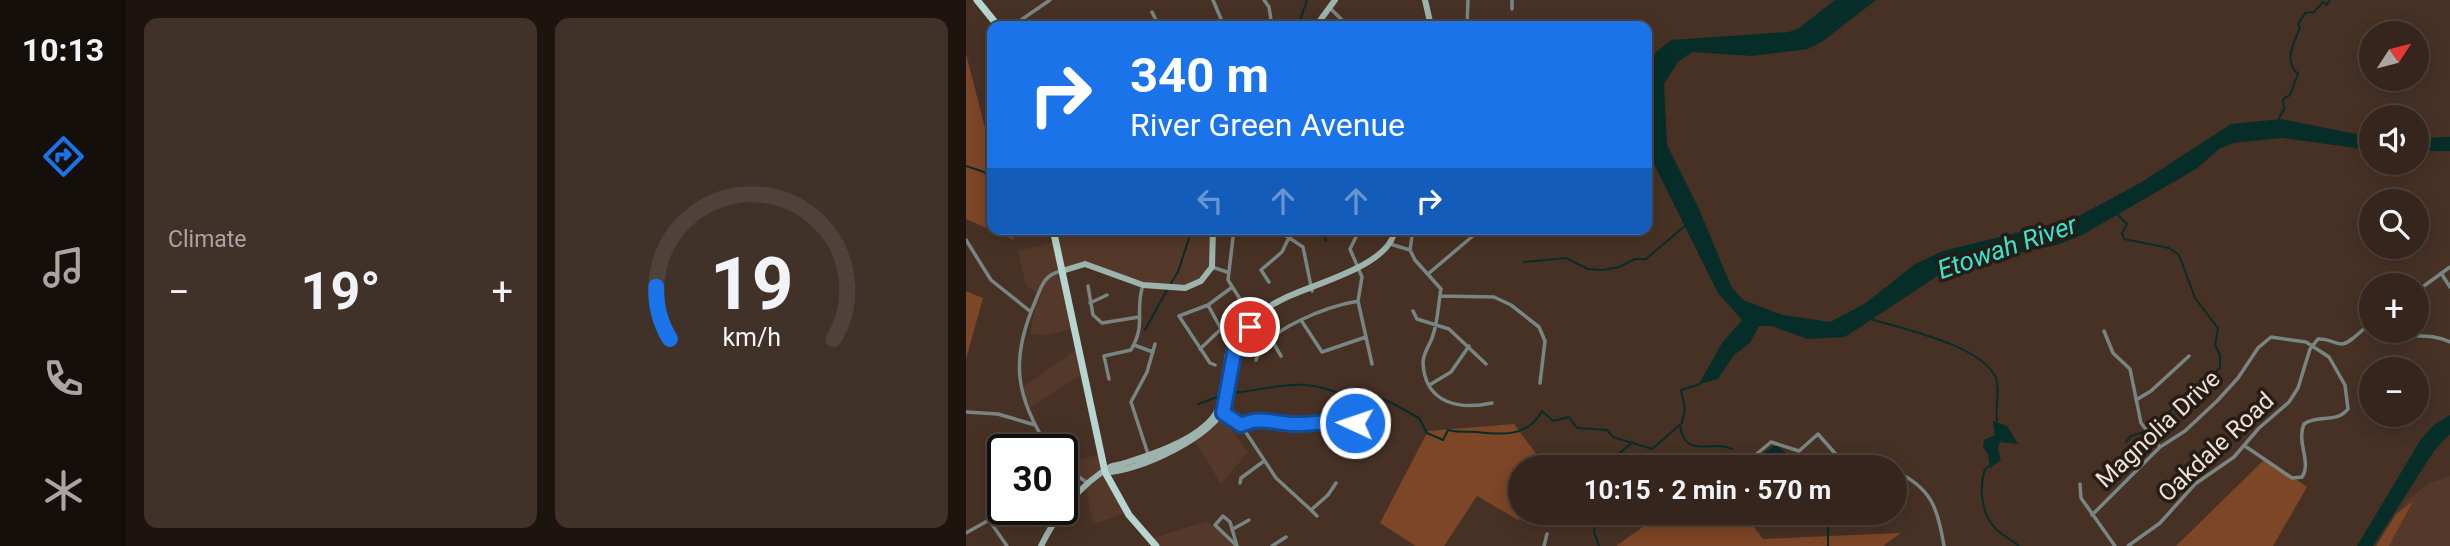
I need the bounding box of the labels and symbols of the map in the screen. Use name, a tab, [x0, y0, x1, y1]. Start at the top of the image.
north arrow	[2359, 21, 2429, 91]
water label: Etowah River	[1933, 209, 2082, 285]
pin	[1220, 297, 1280, 357]
street label: Magnolia Drive	[2090, 365, 2226, 493]
position arrow	[1318, 386, 1392, 460]
street label: Oakdale Road	[2152, 386, 2280, 508]
speed limit sign: 30	[987, 434, 1078, 525]

